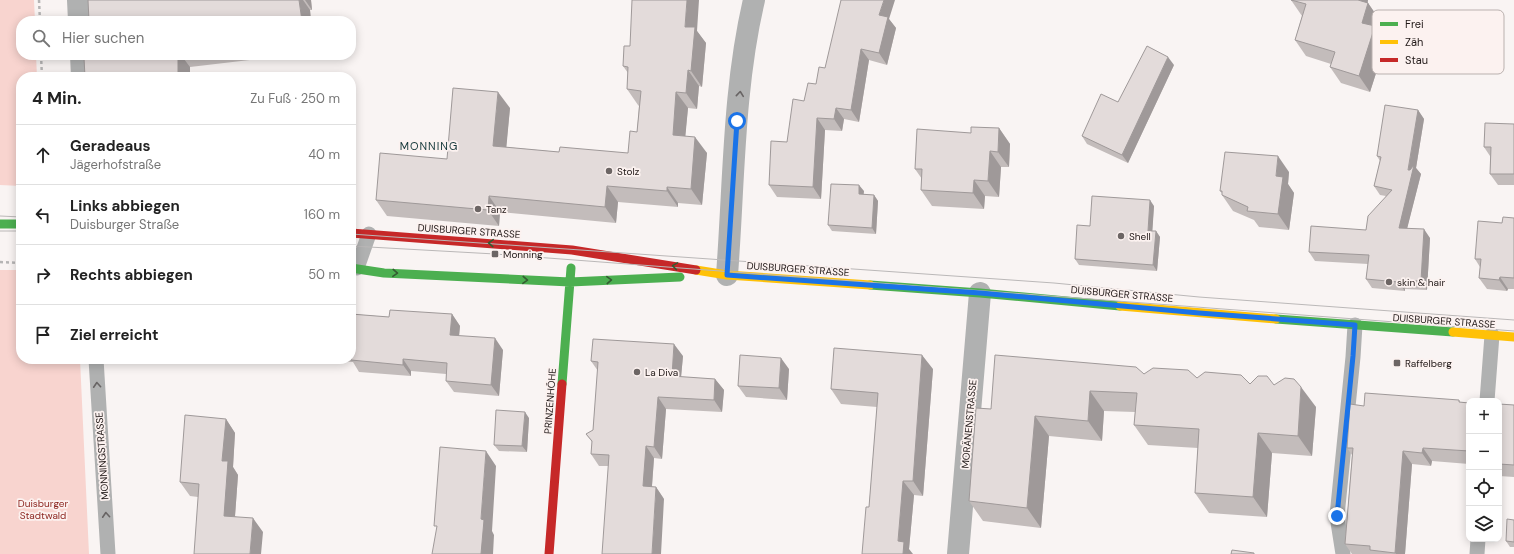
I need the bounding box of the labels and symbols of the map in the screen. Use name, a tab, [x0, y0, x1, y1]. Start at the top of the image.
legend	[1372, 10, 1504, 74]
text: Frei	[1405, 17, 1424, 31]
text: Zäh	[1405, 35, 1423, 49]
text: Stau	[1405, 53, 1428, 67]
one-way arrow	[735, 91, 744, 97]
route start	[728, 112, 746, 130]
district label: MONNING	[400, 139, 458, 153]
place label: Stolz	[617, 165, 640, 178]
marker: Stolz	[604, 166, 614, 176]
place label: Tanz	[486, 203, 507, 216]
marker: Tanz	[473, 204, 483, 214]
street label: DUISBURGER STRASSE	[417, 221, 521, 241]
place label: Shell	[1129, 230, 1151, 243]
marker: Shell	[1116, 231, 1126, 241]
one-way arrow	[488, 239, 494, 248]
place label: Monning	[503, 248, 543, 261]
marker: Monning	[490, 249, 500, 259]
street label: DUISBURGER STRASSE	[746, 259, 850, 279]
one-way arrow	[672, 263, 678, 271]
one-way arrow	[392, 269, 398, 278]
one-way arrow	[522, 275, 528, 284]
one-way arrow	[606, 276, 612, 284]
place label: skin & hair	[1397, 276, 1445, 289]
marker: skin & hair	[1384, 277, 1394, 287]
street label: DUISBURGER STRASSE	[1070, 283, 1174, 305]
street label: DUISBURGER STRASSE	[1392, 311, 1496, 331]
place label: Raffelberg	[1405, 357, 1452, 370]
marker: Raffelberg	[1392, 358, 1402, 368]
place label: La Diva	[645, 366, 678, 379]
street label: PRINZENHÖHE	[541, 367, 559, 434]
marker: La Diva	[632, 367, 642, 377]
street label: MORÄNENSTRASSE	[959, 379, 979, 469]
one-way arrow	[93, 382, 102, 388]
street label: MONNINGSTRASSE	[92, 411, 112, 500]
park label: Duisburger Stadtwald	[18, 497, 68, 522]
route end	[1328, 507, 1346, 525]
one-way arrow	[101, 512, 110, 518]

